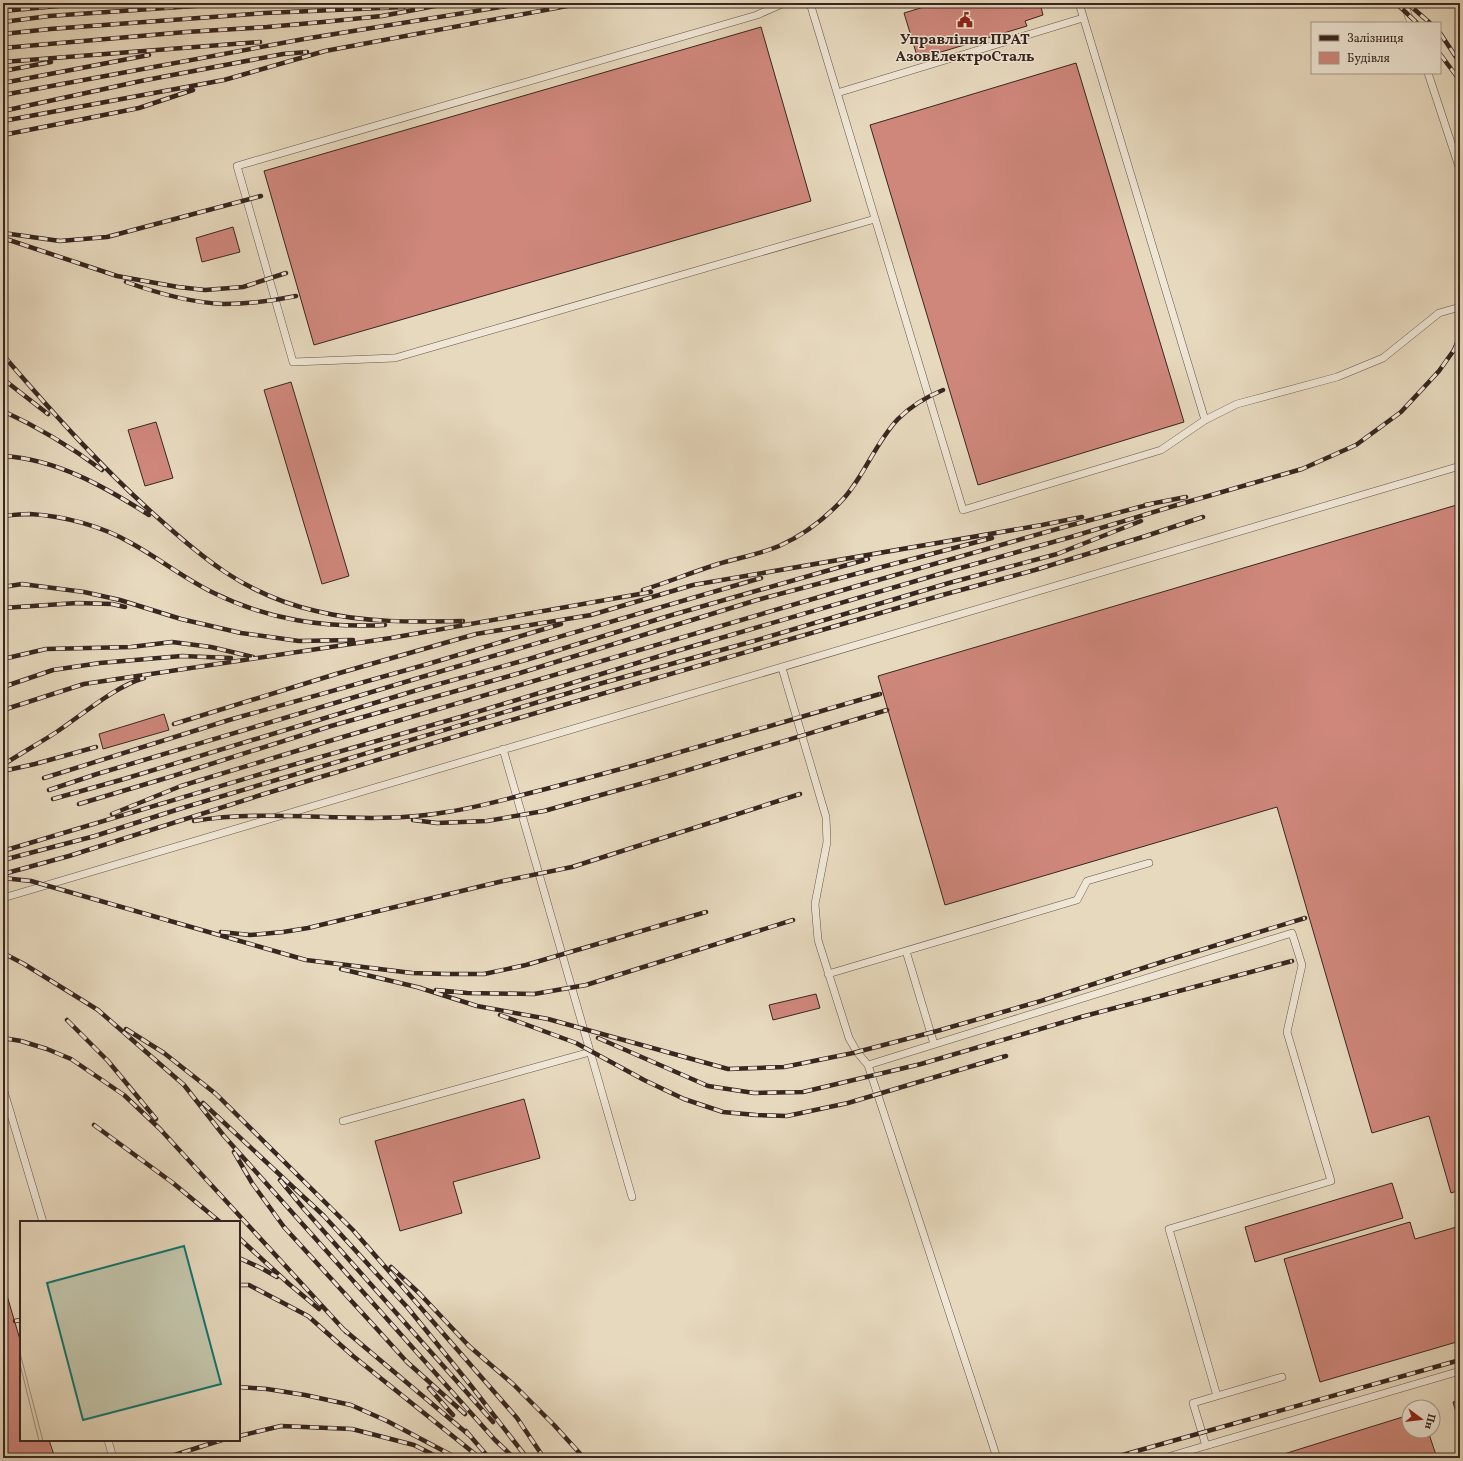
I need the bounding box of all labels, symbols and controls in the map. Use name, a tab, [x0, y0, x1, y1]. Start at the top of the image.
public building icon: Управління ПРАТ АзовЕлектроСталь	[956, 11, 974, 29]
legend	[1311, 22, 1441, 74]
place label: Управління ПРАТ АзовЕлектроСталь	[895, 30, 1035, 68]
text: Залізниця	[1347, 31, 1403, 47]
text: Будівля	[1347, 51, 1390, 67]
inset map	[20, 1221, 240, 1441]
north arrow	[1401, 1399, 1441, 1439]
text: Пн	[1420, 1412, 1438, 1431]

